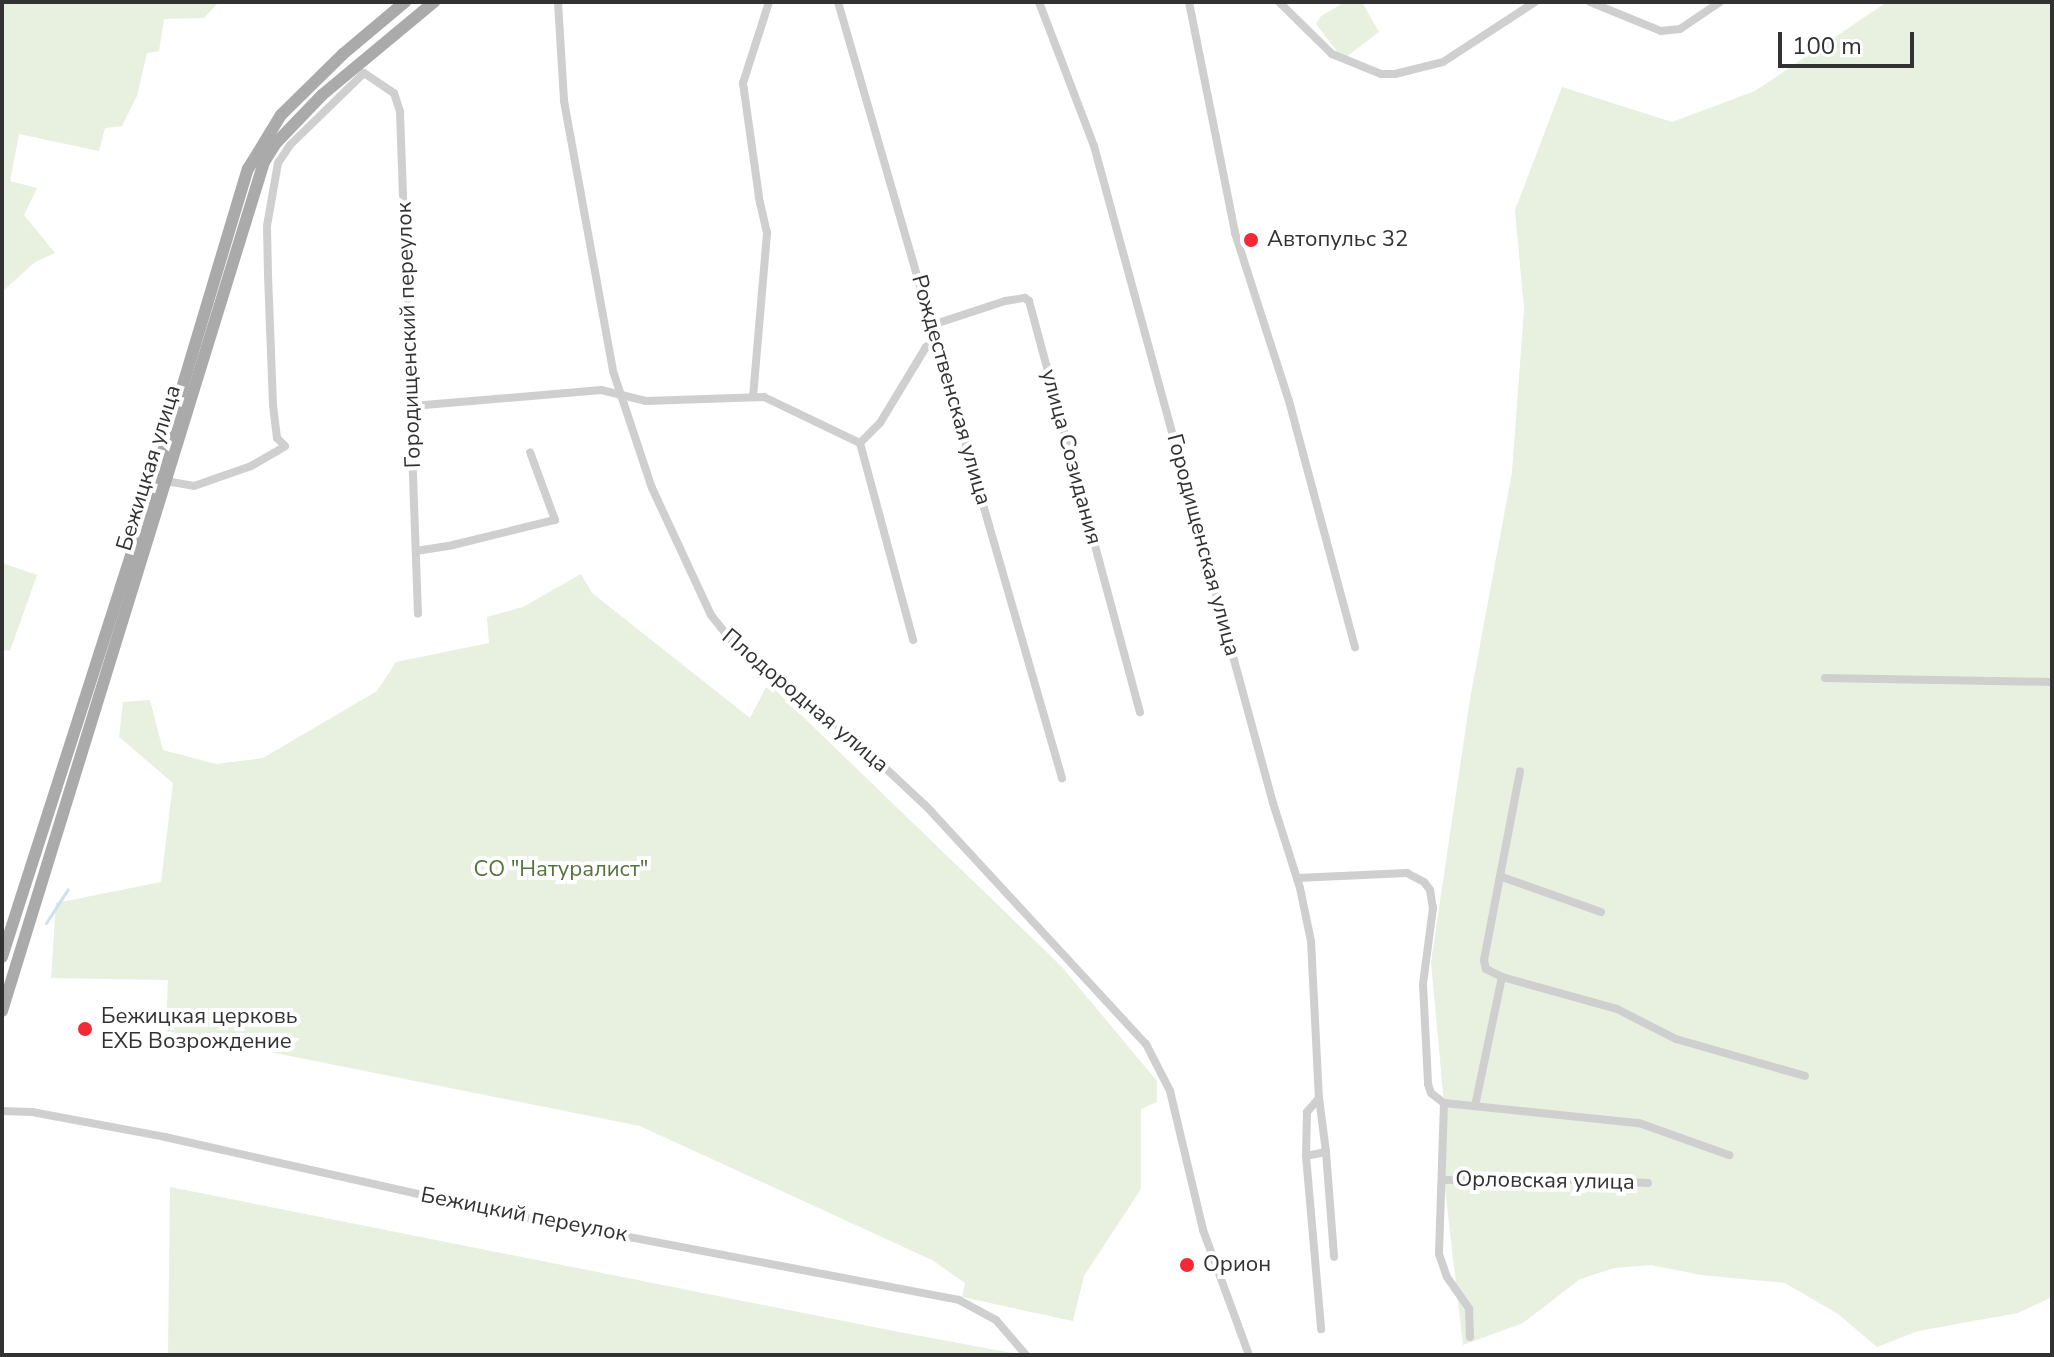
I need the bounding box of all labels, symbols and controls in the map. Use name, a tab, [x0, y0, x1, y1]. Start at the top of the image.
scale bar	[1782, 16, 1918, 66]
text: 100 m	[1792, 30, 1862, 62]
street label: Городищенский переулок	[391, 201, 427, 469]
place label: Автопульс 32	[1267, 227, 1408, 253]
marker: Автопульс 32	[1242, 231, 1260, 249]
street label: Рождественская улица	[906, 272, 996, 508]
street label: улица Созидания	[1035, 366, 1107, 548]
street label: Бежицкая улица	[111, 382, 187, 554]
street label: Городищенская улица	[1161, 431, 1245, 659]
street label: Плодородная улица	[716, 624, 894, 778]
park label: СО "Натуралист"	[474, 857, 648, 883]
place label: Бежицкая церковь ЕХБ Возрождение	[101, 1003, 298, 1054]
marker: Бежицкая церковь ЕХБ Возрождение	[76, 1020, 94, 1038]
street label: Орловская улица	[1455, 1166, 1635, 1196]
street label: Бежицкий переулок	[419, 1182, 629, 1248]
place label: Орион	[1203, 1252, 1271, 1278]
marker: Орион	[1178, 1256, 1196, 1274]

